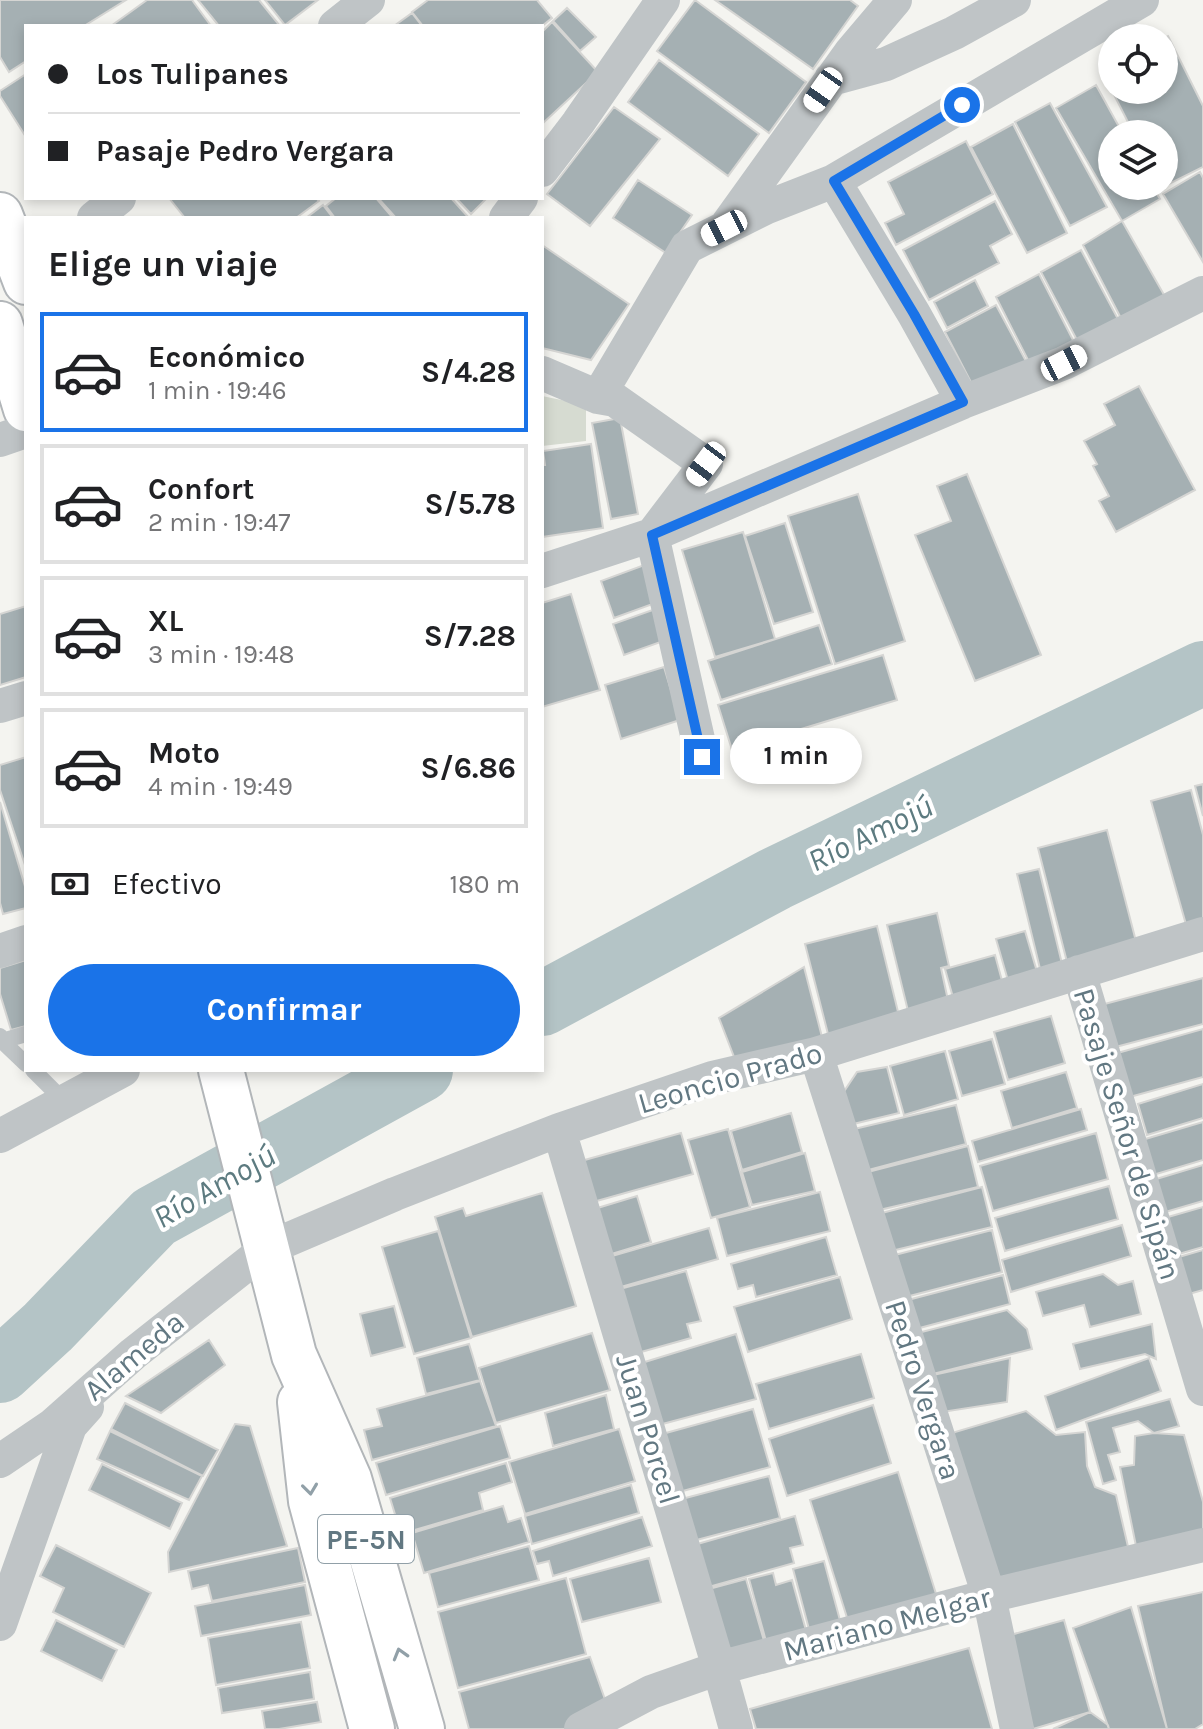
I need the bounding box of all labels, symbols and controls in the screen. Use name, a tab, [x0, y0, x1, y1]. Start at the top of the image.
map controls	[1098, 24, 1178, 200]
button: locate	[1098, 24, 1178, 104]
text: Los Tulipanes	[96, 56, 289, 92]
car	[799, 63, 847, 117]
route start	[944, 87, 980, 123]
button: layers	[1098, 120, 1178, 200]
text: Pasaje Pedro Vergara	[96, 133, 395, 169]
car	[697, 206, 751, 250]
text: Elige un viaje	[48, 243, 278, 285]
icon: car	[52, 336, 124, 408]
text: Económico	[148, 339, 305, 375]
car	[1037, 341, 1091, 385]
text: S/4.28	[421, 354, 516, 390]
text: 1 min · 19:46	[148, 375, 287, 406]
car	[682, 438, 730, 490]
icon: car	[52, 468, 124, 540]
text: Confort	[148, 471, 254, 507]
text: S/5.78	[424, 486, 516, 522]
text: 2 min · 19:47	[148, 507, 290, 538]
icon: car	[52, 600, 124, 672]
text: XL	[148, 603, 183, 639]
text: S/7.28	[424, 618, 516, 654]
text: 3 min · 19:48	[148, 639, 294, 670]
callout: 1 min	[730, 729, 862, 785]
icon: car	[52, 732, 124, 804]
text: Moto	[148, 735, 220, 771]
route end	[684, 739, 720, 775]
text: 1 min	[763, 740, 829, 771]
text: S/6.86	[420, 750, 516, 786]
text: 4 min · 19:49	[148, 771, 293, 802]
water label: Río Amojú	[802, 787, 939, 880]
icon: cash	[48, 862, 92, 906]
text: Efectivo	[112, 866, 222, 902]
text: 180 m	[450, 869, 520, 900]
button: Confirmar	[48, 964, 520, 1056]
street label: Pasaje Señor de Sipán	[1066, 984, 1188, 1284]
street label: Leoncio Prado	[634, 1035, 826, 1121]
water label: Río Amojú	[147, 1137, 282, 1236]
street label: Pedro Vergara	[877, 1296, 969, 1484]
street label: Alameda	[76, 1304, 192, 1408]
street label: Juan Porcel	[608, 1350, 688, 1508]
one-way arrow	[301, 1482, 318, 1495]
road number: PE-5N	[318, 1515, 414, 1563]
street label: Mariano Melgar	[779, 1579, 995, 1669]
one-way arrow	[393, 1648, 409, 1662]

